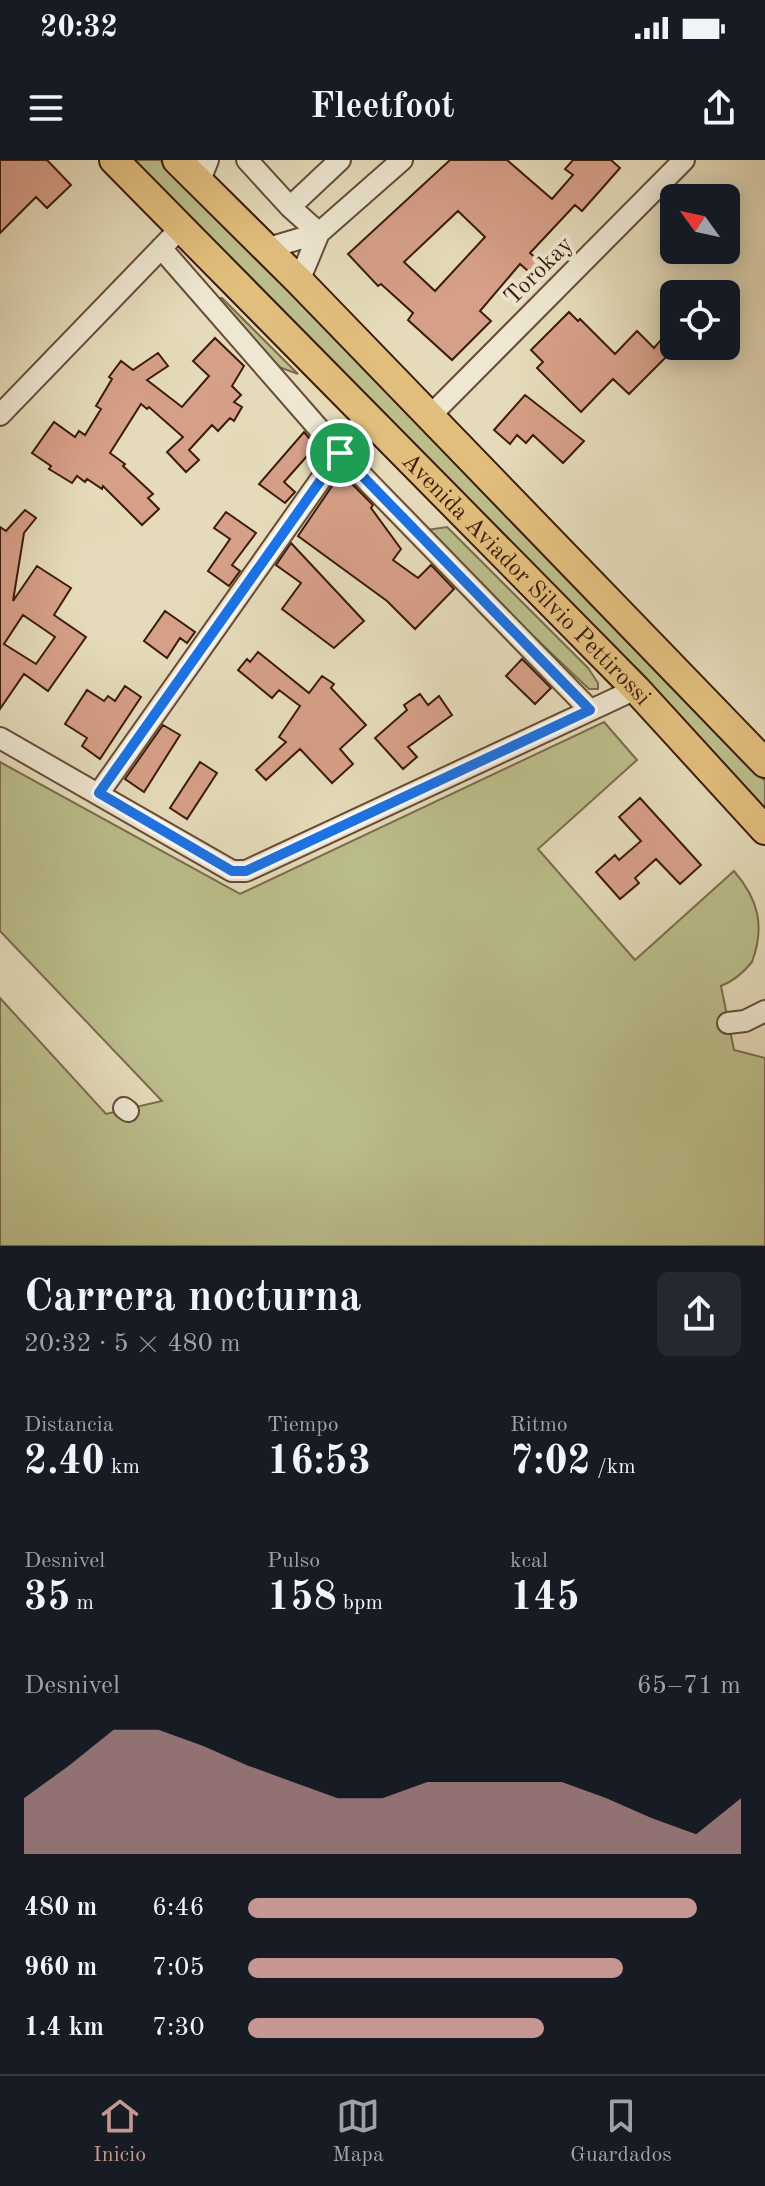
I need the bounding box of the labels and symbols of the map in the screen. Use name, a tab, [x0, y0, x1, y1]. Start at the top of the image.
north arrow	[660, 184, 740, 264]
street label: Torokay	[501, 232, 578, 310]
pin	[306, 419, 374, 487]
street label: Avenida Aviador Silvio Pettirossi	[397, 449, 654, 711]

